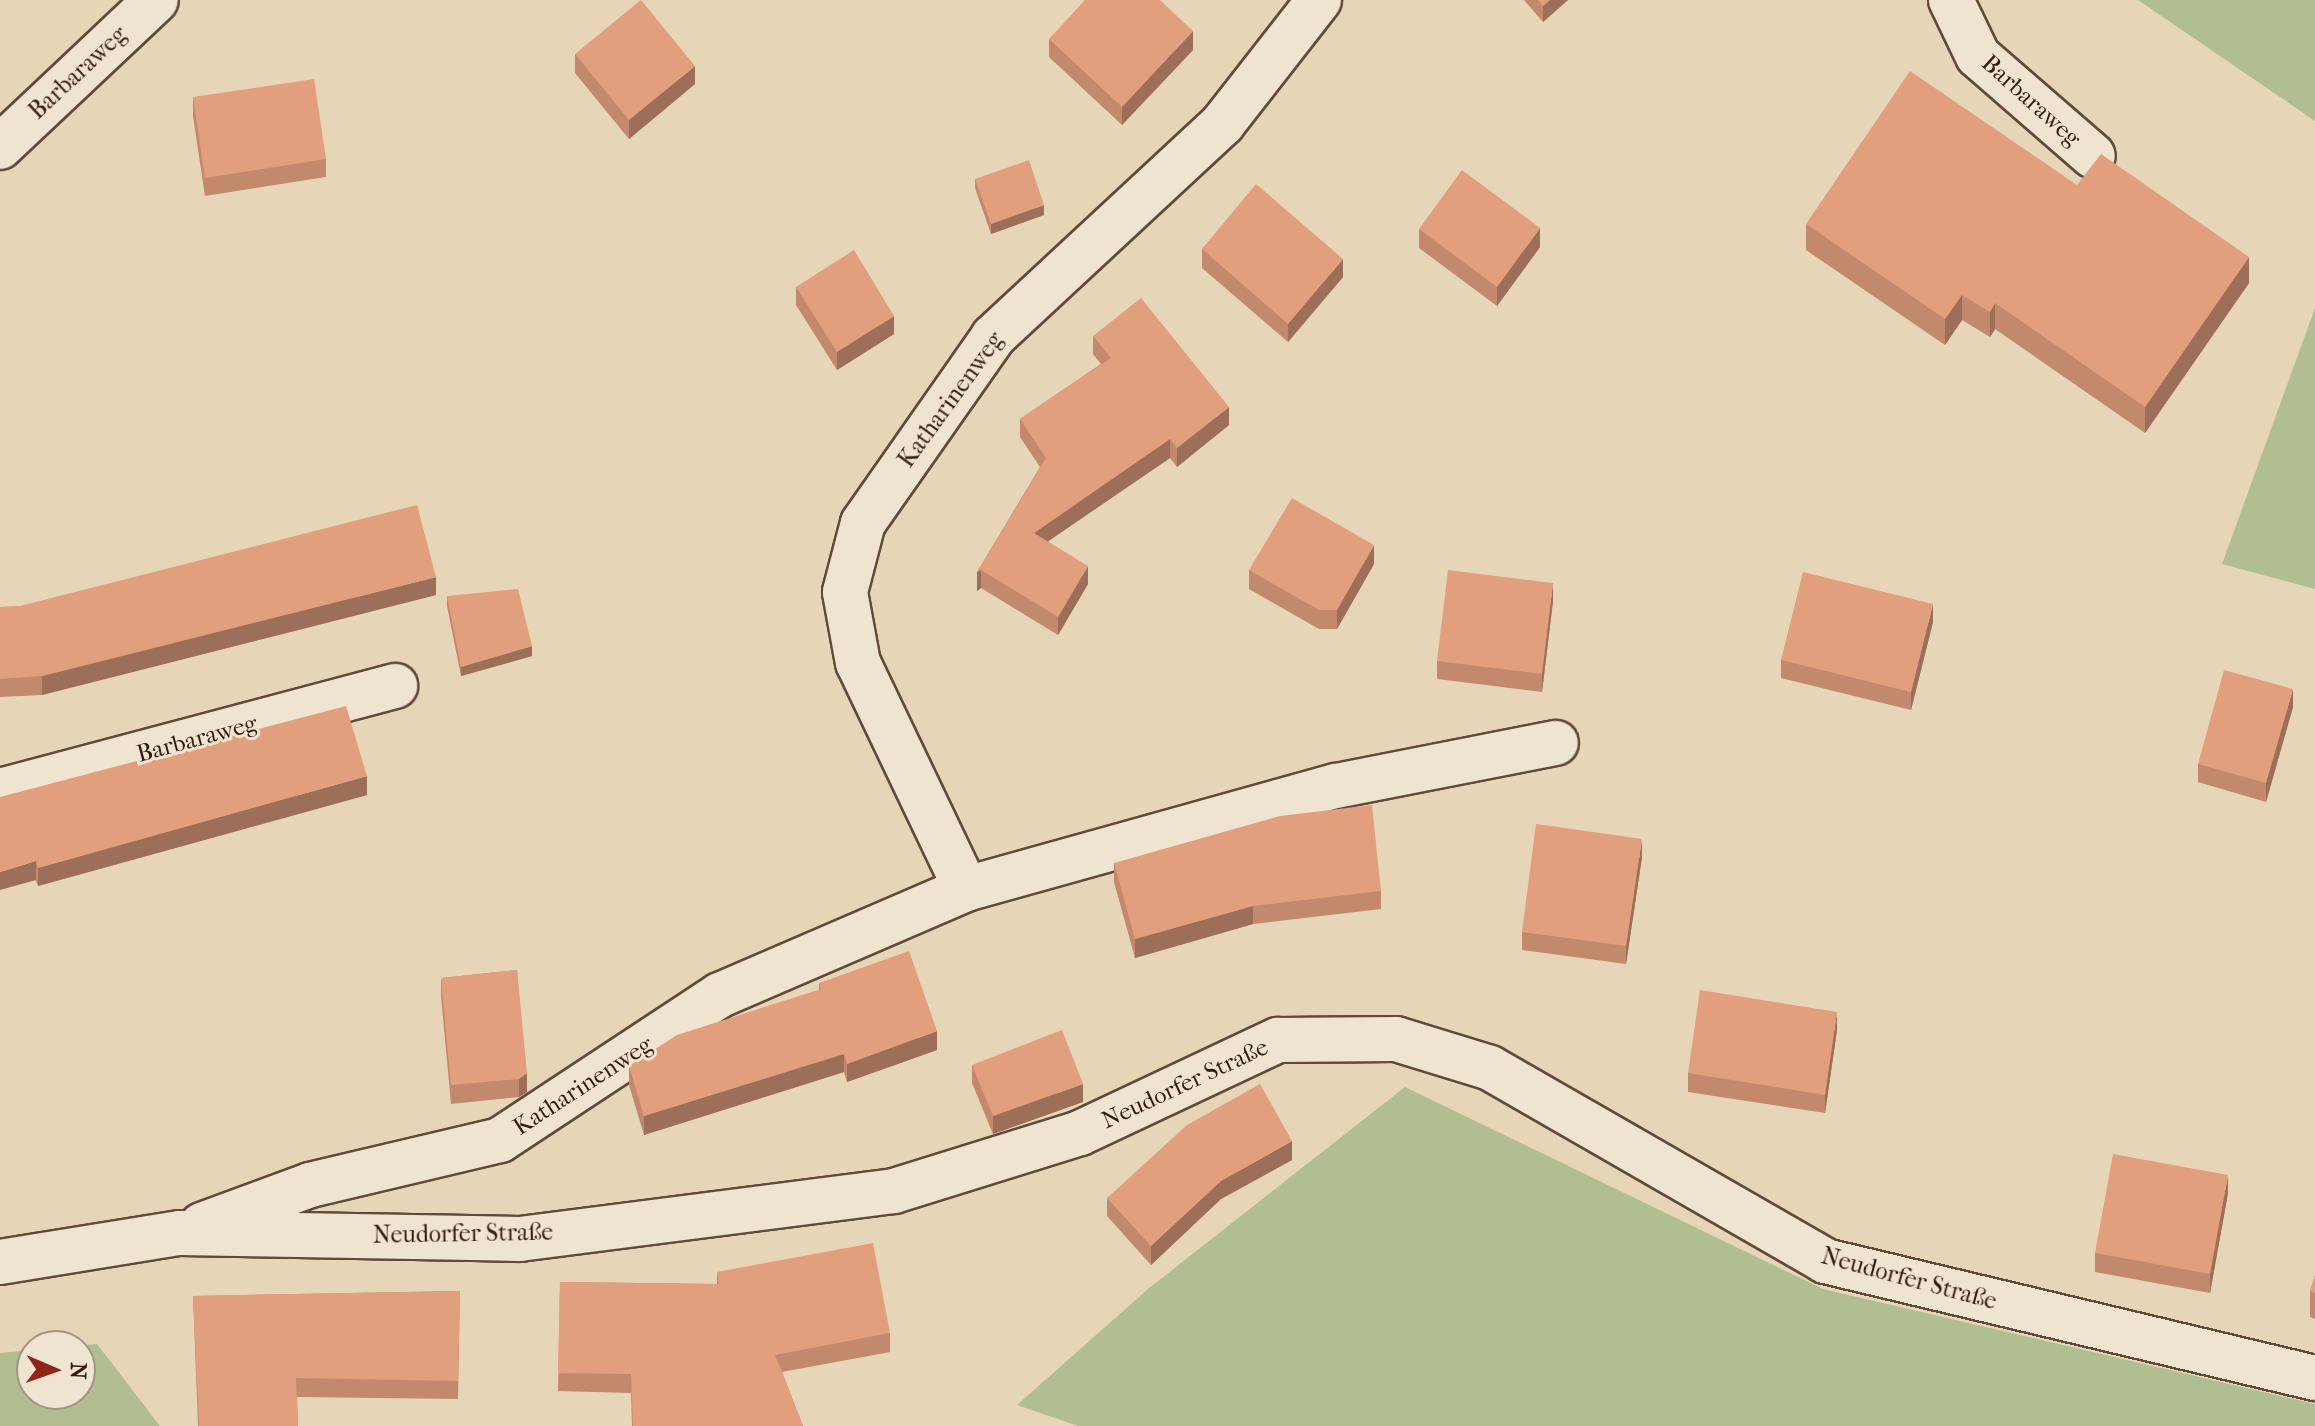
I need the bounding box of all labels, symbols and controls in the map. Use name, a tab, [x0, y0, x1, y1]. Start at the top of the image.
street label: Barbaraweg	[23, 20, 133, 126]
street label: Barbaraweg	[1975, 49, 2087, 153]
street label: Katharinenweg	[892, 327, 1010, 473]
street label: Barbaraweg	[134, 709, 260, 769]
street label: Katharinenweg	[508, 1030, 658, 1142]
street label: Neudorfer Straße	[1097, 1033, 1273, 1135]
street label: Neudorfer Straße	[373, 1218, 553, 1250]
street label: Neudorfer Straße	[1818, 1242, 2000, 1316]
north arrow	[16, 1330, 96, 1410]
text: N	[65, 1362, 91, 1380]

